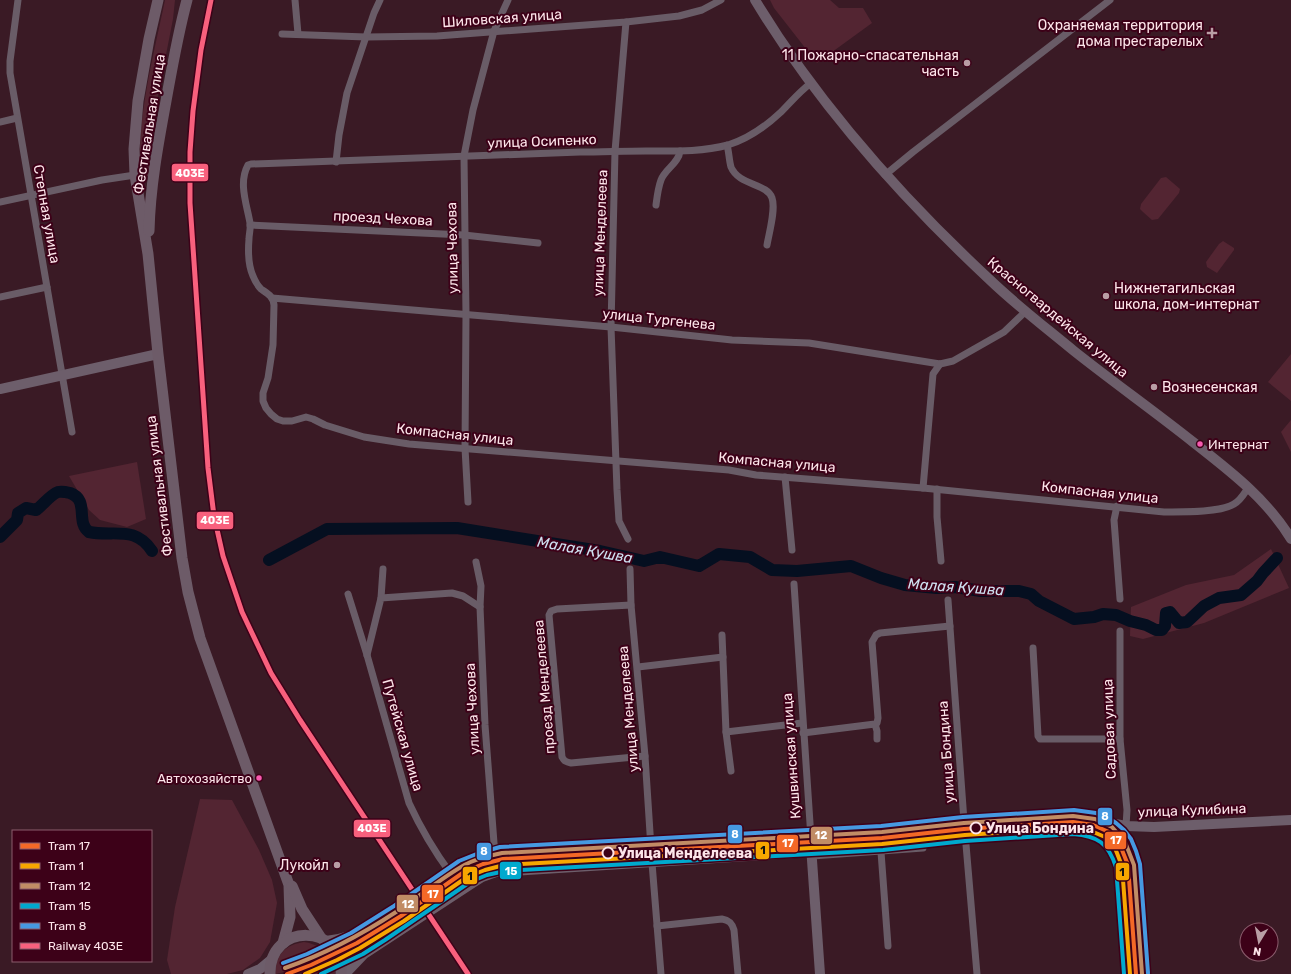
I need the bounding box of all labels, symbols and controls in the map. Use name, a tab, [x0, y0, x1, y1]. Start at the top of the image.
street label: Шиловская улица	[441, 6, 563, 31]
place label: Охраняемая территория дома престарелых	[1038, 17, 1203, 50]
marker: Охраняемая территория дома престарелых	[1206, 27, 1218, 39]
place label: 11 Пожарно-спасательная часть	[782, 47, 959, 80]
street label: Фестивальная улица	[130, 53, 169, 195]
marker: 11 Пожарно-спасательная часть	[962, 58, 972, 68]
street label: улица Осипенко	[487, 131, 597, 152]
street label: Степная улица	[29, 163, 64, 265]
line badge: 403Е	[171, 163, 209, 182]
text: 403Е	[175, 167, 205, 180]
street label: улица Менделеева	[590, 169, 611, 297]
street label: улица Чехова	[443, 202, 462, 294]
street label: проезд Чехова	[333, 207, 433, 230]
street label: Красногвардейская улица	[984, 254, 1131, 381]
place label: Нижнетагильская школа, дом-интернат	[1114, 280, 1259, 313]
marker: Нижнетагильская школа, дом-интернат	[1101, 291, 1111, 301]
street label: улица Тургенева	[602, 305, 716, 334]
place label: Вознесенская	[1162, 379, 1258, 396]
marker: Вознесенская	[1149, 382, 1159, 392]
street label: Фестивальная улица	[142, 415, 177, 557]
street label: Компасная улица	[396, 420, 514, 449]
place label: Интернат	[1208, 437, 1269, 452]
marker: Интернат	[1195, 439, 1205, 449]
street label: Компасная улица	[718, 449, 836, 476]
street label: Компасная улица	[1041, 478, 1159, 507]
line badge: 403Е	[196, 511, 234, 530]
text: 403Е	[200, 514, 230, 527]
water label: Малая Кушва	[536, 533, 634, 567]
water label: Малая Кушва	[907, 575, 1005, 599]
street label: проезд Менделеева	[530, 619, 559, 755]
street label: улица Менделеева	[615, 645, 642, 773]
street label: улица Чехова	[462, 663, 483, 755]
street label: Путейская улица	[378, 677, 427, 793]
street label: Садовая улица	[1099, 679, 1120, 779]
street label: Кушвинская улица	[779, 692, 804, 819]
street label: улица Бондина	[934, 700, 959, 804]
place label: Автохозяйство	[157, 771, 252, 786]
marker: Автохозяйство	[254, 773, 264, 783]
street label: улица Кулибина	[1137, 800, 1247, 821]
line badge: 8	[1097, 807, 1113, 826]
text: 8	[1101, 810, 1109, 823]
line badge: 403Е	[353, 819, 391, 838]
place label: Улица Бондина	[986, 820, 1094, 837]
marker: Улица Бондина	[969, 821, 983, 835]
text: 403Е	[357, 822, 387, 835]
line badge: 8	[727, 824, 743, 844]
line badge: 12	[810, 826, 833, 845]
text: 8	[731, 828, 739, 841]
text: 12	[815, 829, 827, 842]
legend	[12, 830, 152, 962]
line badge: 17	[1104, 831, 1127, 850]
line badge: 17	[776, 834, 799, 853]
text: 17	[1110, 834, 1123, 847]
text: 17	[782, 837, 795, 850]
text: Tram 17	[48, 839, 90, 853]
line badge: 1	[755, 841, 770, 860]
line badge: 8	[476, 842, 492, 861]
text: 1	[760, 844, 766, 857]
text: 8	[480, 845, 488, 858]
place label: Улица Менделеева	[618, 845, 752, 862]
marker: Улица Менделеева	[601, 846, 615, 860]
place label: Лукойл	[280, 857, 329, 874]
text: Tram 1	[48, 859, 84, 873]
marker: Лукойл	[332, 860, 342, 870]
line badge: 15	[499, 861, 522, 880]
line badge: 1	[1115, 862, 1130, 881]
text: 15	[505, 865, 517, 878]
line badge: 1	[462, 866, 478, 885]
text: 1	[1119, 866, 1125, 879]
text: 1	[467, 870, 473, 883]
text: Tram 12	[48, 879, 91, 893]
line badge: 17	[421, 884, 444, 903]
text: 17	[427, 888, 440, 901]
line badge: 12	[396, 894, 419, 913]
text: 12	[402, 898, 414, 911]
text: Tram 15	[48, 899, 91, 913]
text: Tram 8	[48, 919, 86, 933]
north arrow	[1239, 922, 1279, 962]
text: Railway 403Е	[48, 939, 123, 953]
text: N	[1252, 944, 1262, 958]

